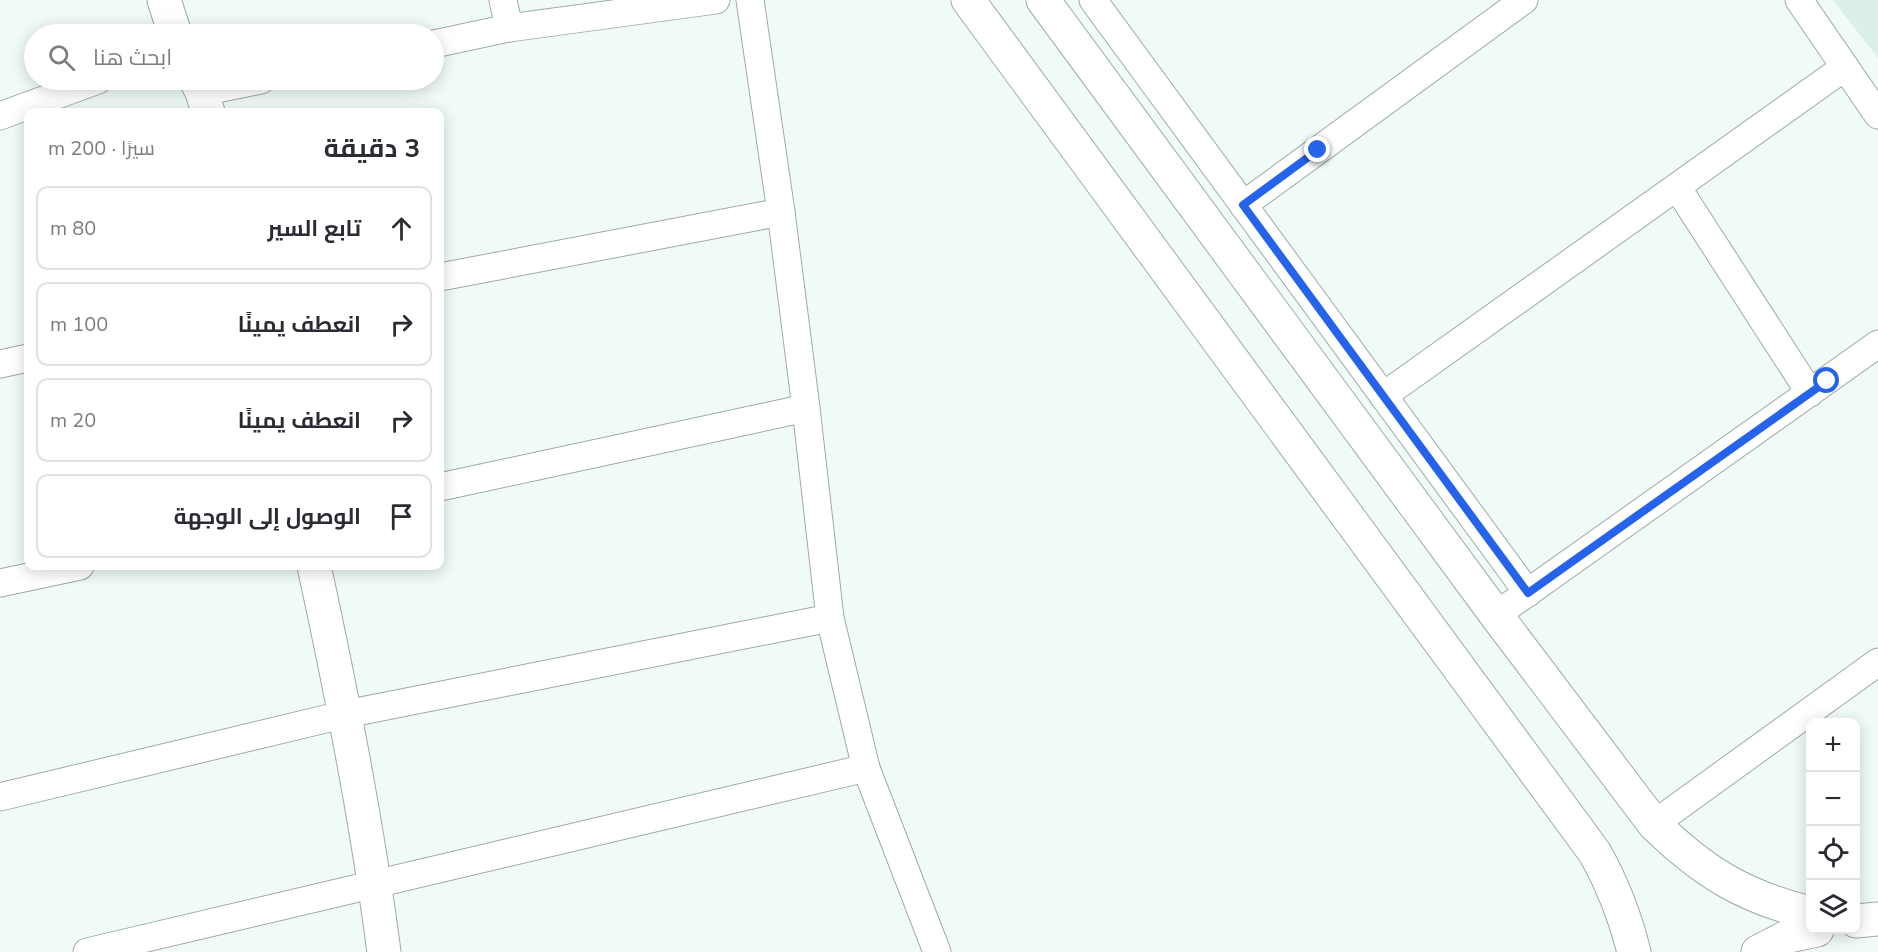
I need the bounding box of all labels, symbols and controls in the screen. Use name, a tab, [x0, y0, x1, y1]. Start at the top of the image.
search box	[24, 24, 444, 90]
icon: search	[45, 41, 78, 74]
text: ابحث هنا	[93, 43, 172, 73]
text: 3 دقيقة	[324, 131, 420, 166]
text: سيرًا · 200 m	[48, 135, 155, 162]
route end	[1304, 136, 1330, 162]
icon: ahead	[385, 212, 418, 245]
text: تابع السير	[268, 214, 361, 244]
text: 80 m	[50, 215, 96, 242]
icon: right	[385, 308, 418, 341]
text: انعطف يمينًا	[238, 310, 361, 340]
text: 100 m	[50, 311, 108, 338]
route start	[1813, 367, 1839, 393]
icon: right	[385, 404, 418, 437]
text: انعطف يمينًا	[238, 406, 361, 436]
text: 20 m	[50, 407, 96, 434]
icon: arrive	[385, 500, 418, 533]
text: الوصول إلى الوجهة	[174, 502, 361, 532]
map controls	[1806, 718, 1860, 934]
button: +	[1806, 718, 1860, 772]
button: −	[1806, 772, 1860, 826]
button: locate	[1806, 826, 1860, 880]
button: layers	[1806, 880, 1860, 934]

